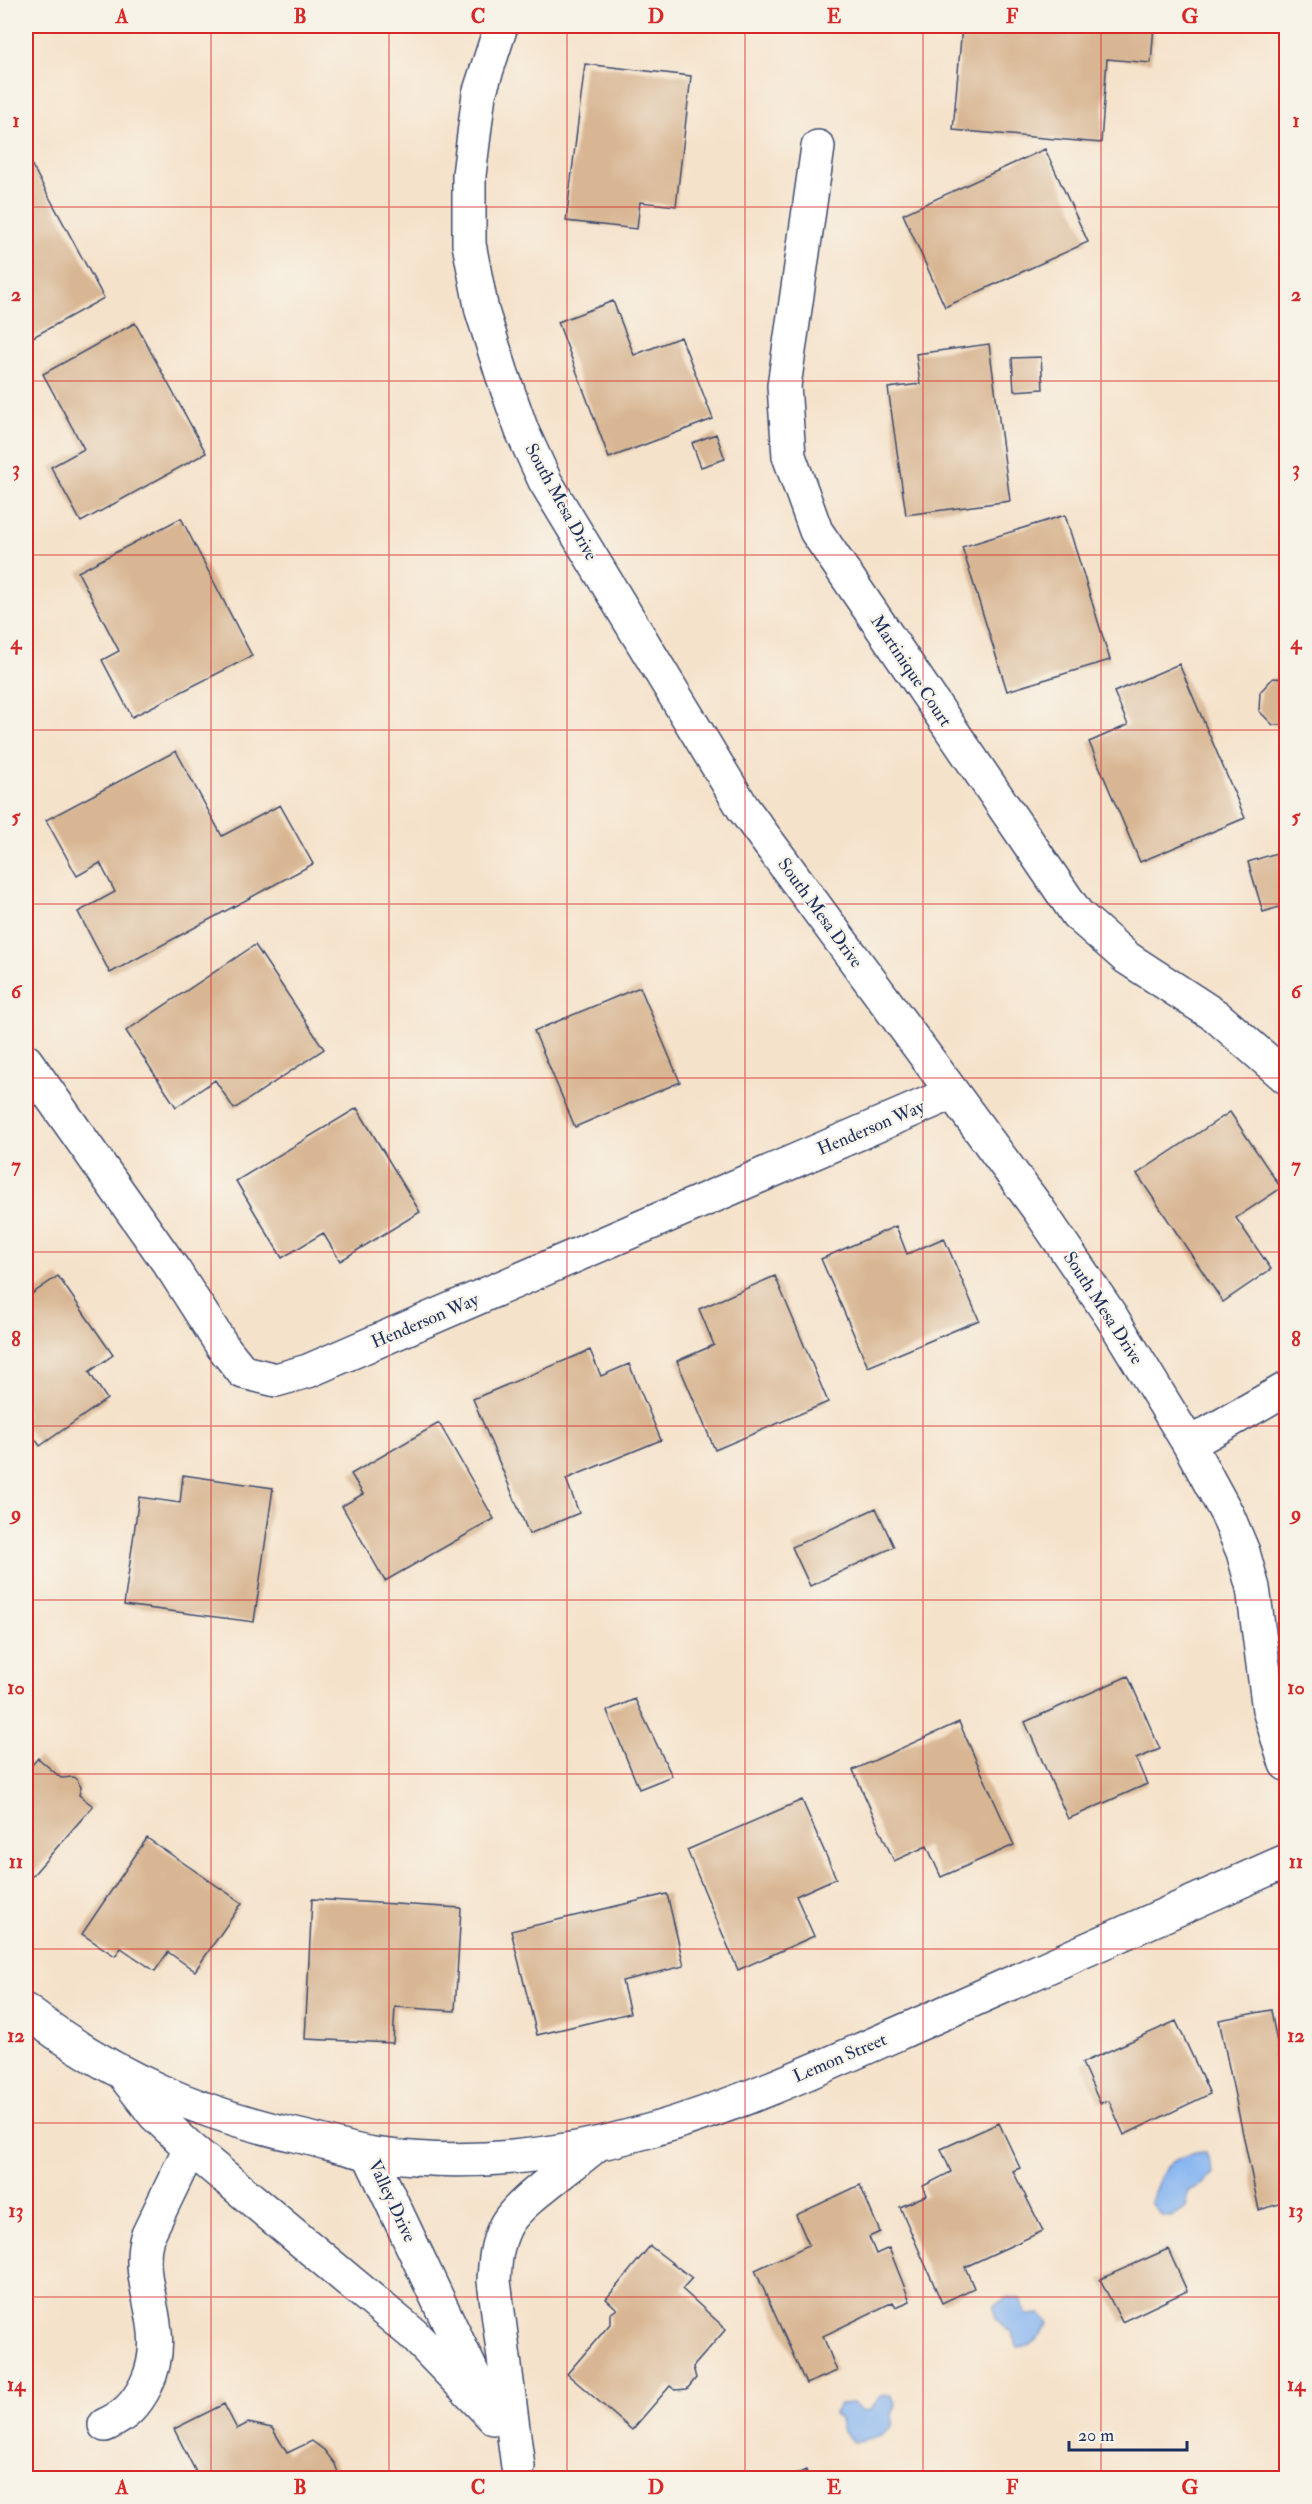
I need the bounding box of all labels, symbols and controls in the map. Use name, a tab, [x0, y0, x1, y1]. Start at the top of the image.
text: A	[115, 4, 129, 29]
text: B	[293, 4, 307, 29]
text: C	[471, 4, 485, 29]
text: D	[648, 4, 664, 29]
text: E	[827, 4, 842, 29]
text: F	[1006, 4, 1019, 29]
text: G	[1182, 4, 1199, 29]
text: 1	[12, 108, 20, 133]
text: 1	[1292, 108, 1300, 133]
text: 2	[11, 282, 21, 307]
text: 2	[1291, 282, 1301, 307]
street label: South Mesa Drive	[519, 439, 603, 565]
text: 3	[12, 456, 20, 481]
text: 3	[1292, 456, 1300, 481]
street label: Martinique Court	[865, 611, 957, 731]
text: 4	[10, 630, 23, 655]
text: 4	[1290, 630, 1303, 655]
text: 5	[12, 804, 22, 829]
text: 5	[1292, 804, 1302, 829]
street label: South Mesa Drive	[772, 854, 868, 973]
text: 6	[11, 979, 23, 1004]
text: 6	[1291, 979, 1303, 1004]
street label: Henderson Way	[814, 1095, 929, 1161]
text: 7	[11, 1153, 21, 1178]
text: 7	[1291, 1153, 1301, 1178]
street label: South Mesa Drive	[1058, 1247, 1148, 1369]
street label: Henderson Way	[368, 1288, 483, 1354]
text: 8	[11, 1327, 21, 1352]
text: 8	[1291, 1327, 1301, 1352]
text: 9	[9, 1501, 21, 1526]
text: 9	[1289, 1501, 1301, 1526]
text: 10	[7, 1675, 25, 1700]
text: 10	[1287, 1675, 1305, 1700]
text: 11	[9, 1849, 23, 1874]
text: 11	[1289, 1849, 1303, 1874]
text: 12	[7, 2023, 25, 2048]
text: 12	[1287, 2023, 1305, 2048]
street label: Lemon Street	[790, 2028, 890, 2088]
street label: Valley Drive	[363, 2156, 421, 2246]
text: 13	[9, 2198, 23, 2223]
text: 13	[1289, 2198, 1303, 2223]
text: 14	[7, 2372, 26, 2397]
text: 14	[1287, 2372, 1306, 2397]
scale bar	[1069, 2414, 1188, 2452]
text: 20 m	[1078, 2424, 1114, 2447]
text: A	[115, 2475, 129, 2500]
text: B	[293, 2475, 307, 2500]
text: C	[471, 2475, 485, 2500]
text: D	[648, 2475, 664, 2500]
text: E	[827, 2475, 842, 2500]
text: F	[1006, 2475, 1019, 2500]
text: G	[1182, 2475, 1199, 2500]

